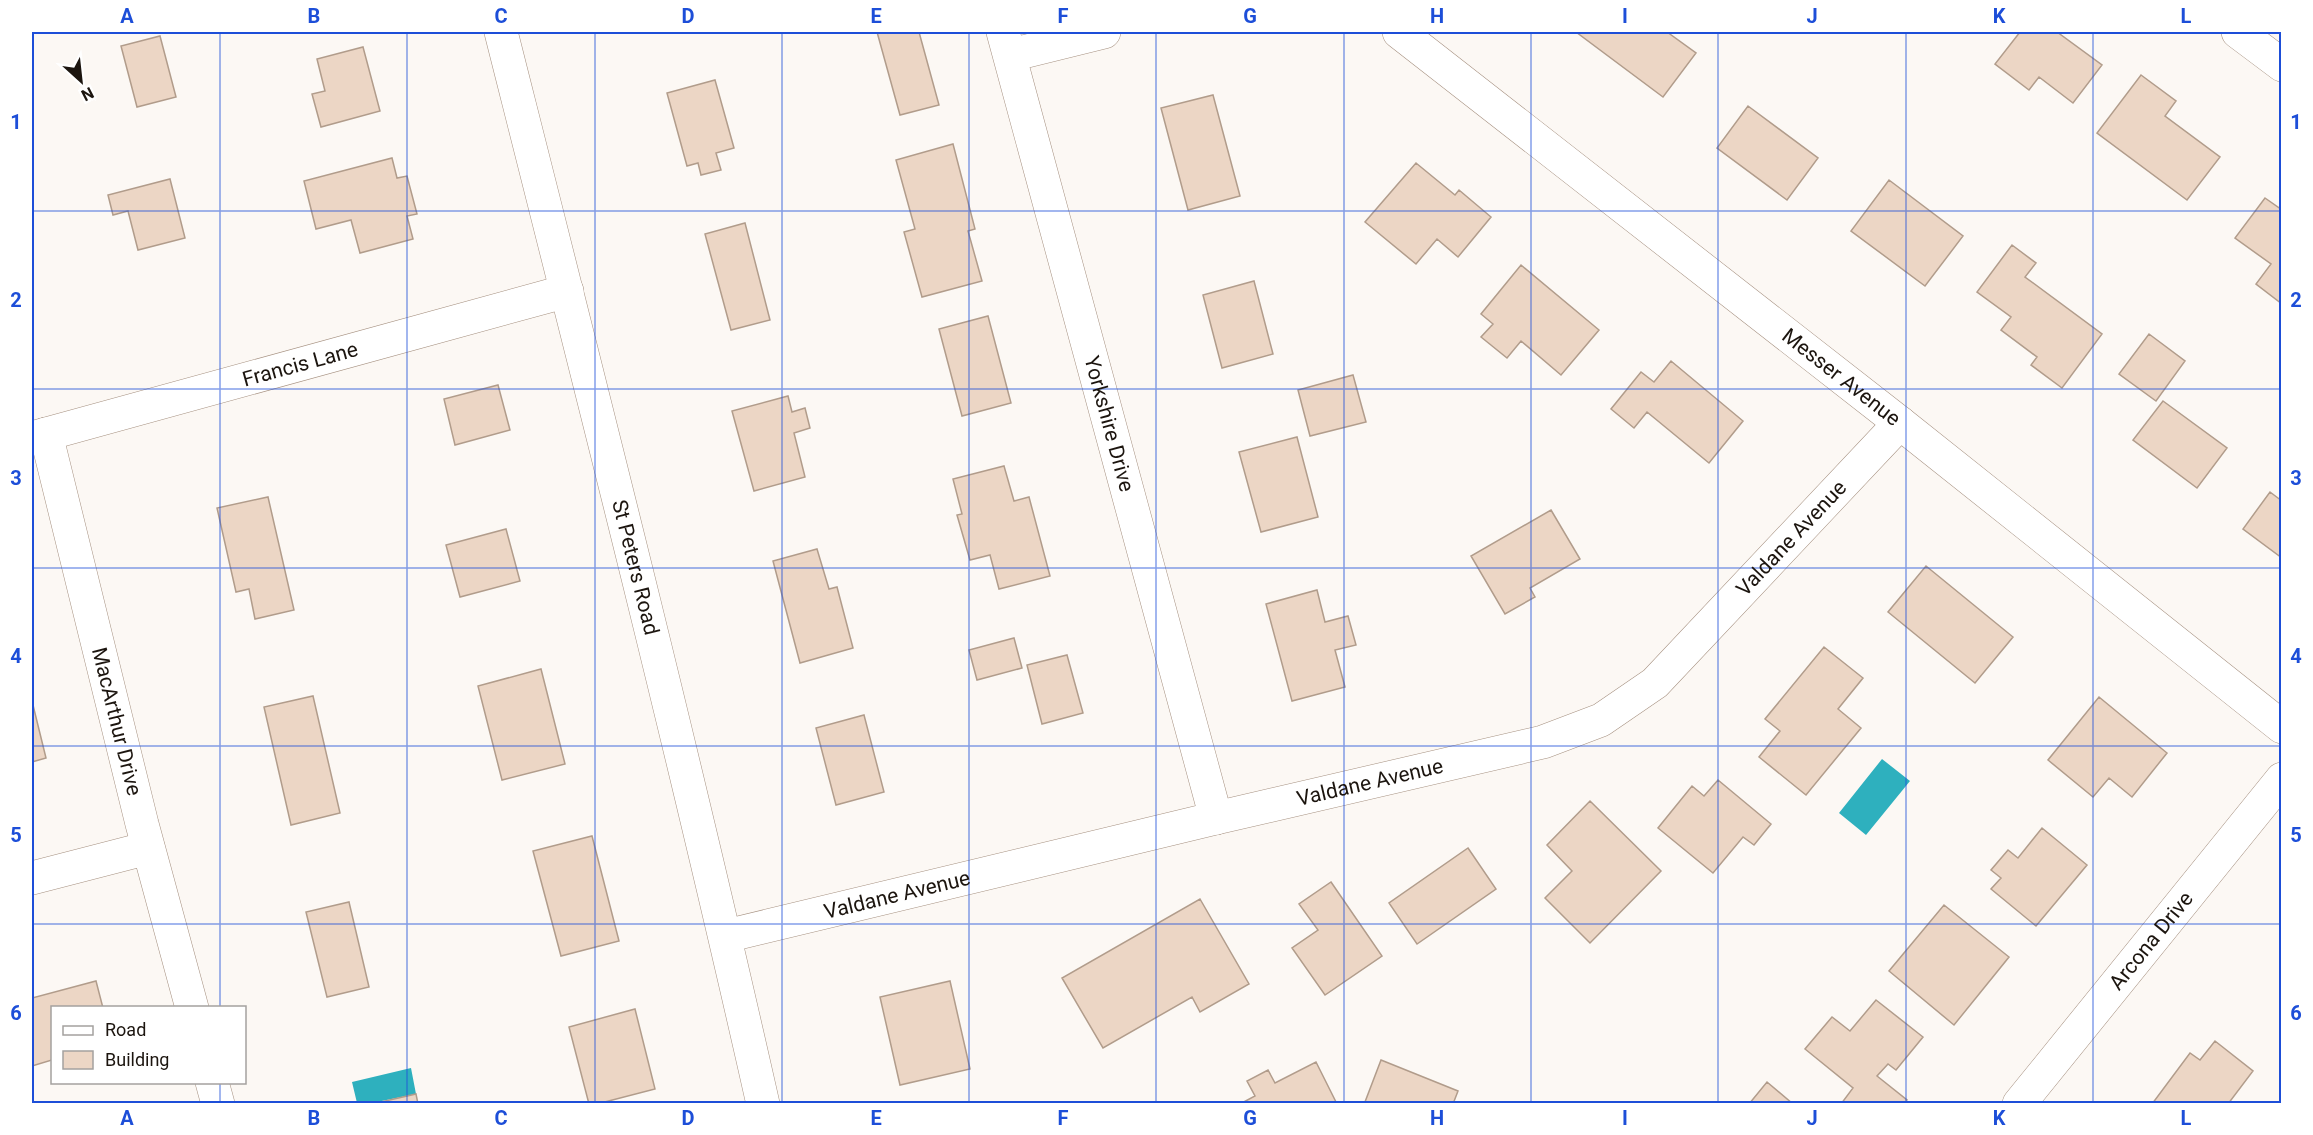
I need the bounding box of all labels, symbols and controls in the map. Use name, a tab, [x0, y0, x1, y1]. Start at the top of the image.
text: A	[120, 4, 134, 28]
text: B	[308, 4, 320, 28]
text: C	[494, 4, 508, 28]
text: D	[682, 4, 695, 28]
text: E	[870, 4, 882, 28]
text: F	[1058, 4, 1069, 28]
text: G	[1243, 4, 1257, 28]
text: H	[1430, 4, 1444, 28]
text: I	[1622, 4, 1628, 28]
text: J	[1806, 4, 1818, 28]
text: K	[1993, 4, 2006, 28]
text: L	[2181, 4, 2192, 28]
north arrow	[51, 51, 111, 111]
text: N	[78, 83, 97, 105]
text: 1	[10, 110, 22, 134]
text: 1	[2290, 110, 2302, 134]
text: 2	[10, 288, 22, 312]
text: 2	[2290, 288, 2302, 312]
street label: Messer Avenue	[1777, 324, 1905, 431]
street label: Francis Lane	[240, 337, 361, 392]
street label: Yorkshire Drive	[1079, 353, 1139, 494]
text: 3	[10, 466, 22, 490]
text: 3	[2290, 466, 2302, 490]
street label: Valdane Avenue	[1731, 476, 1851, 601]
street label: St Peters Road	[607, 497, 664, 637]
text: 4	[10, 644, 22, 668]
text: 4	[2290, 644, 2302, 668]
street label: MacArthur Drive	[87, 645, 147, 798]
street label: Valdane Avenue	[1294, 754, 1445, 811]
text: 5	[10, 823, 22, 847]
text: 5	[2290, 823, 2302, 847]
street label: Valdane Avenue	[822, 866, 973, 924]
street label: Arcona Drive	[2104, 887, 2198, 995]
text: 6	[10, 1001, 22, 1025]
text: 6	[2290, 1001, 2302, 1025]
legend	[51, 1006, 246, 1084]
text: Road	[105, 1019, 146, 1040]
text: Building	[105, 1049, 169, 1070]
text: A	[120, 1106, 134, 1130]
text: B	[308, 1106, 320, 1130]
text: C	[494, 1106, 508, 1130]
text: D	[682, 1106, 695, 1130]
text: E	[870, 1106, 882, 1130]
text: F	[1058, 1106, 1069, 1130]
text: G	[1243, 1106, 1257, 1130]
text: H	[1430, 1106, 1444, 1130]
text: I	[1622, 1106, 1628, 1130]
text: J	[1806, 1106, 1818, 1130]
text: K	[1993, 1106, 2006, 1130]
text: L	[2181, 1106, 2192, 1130]

